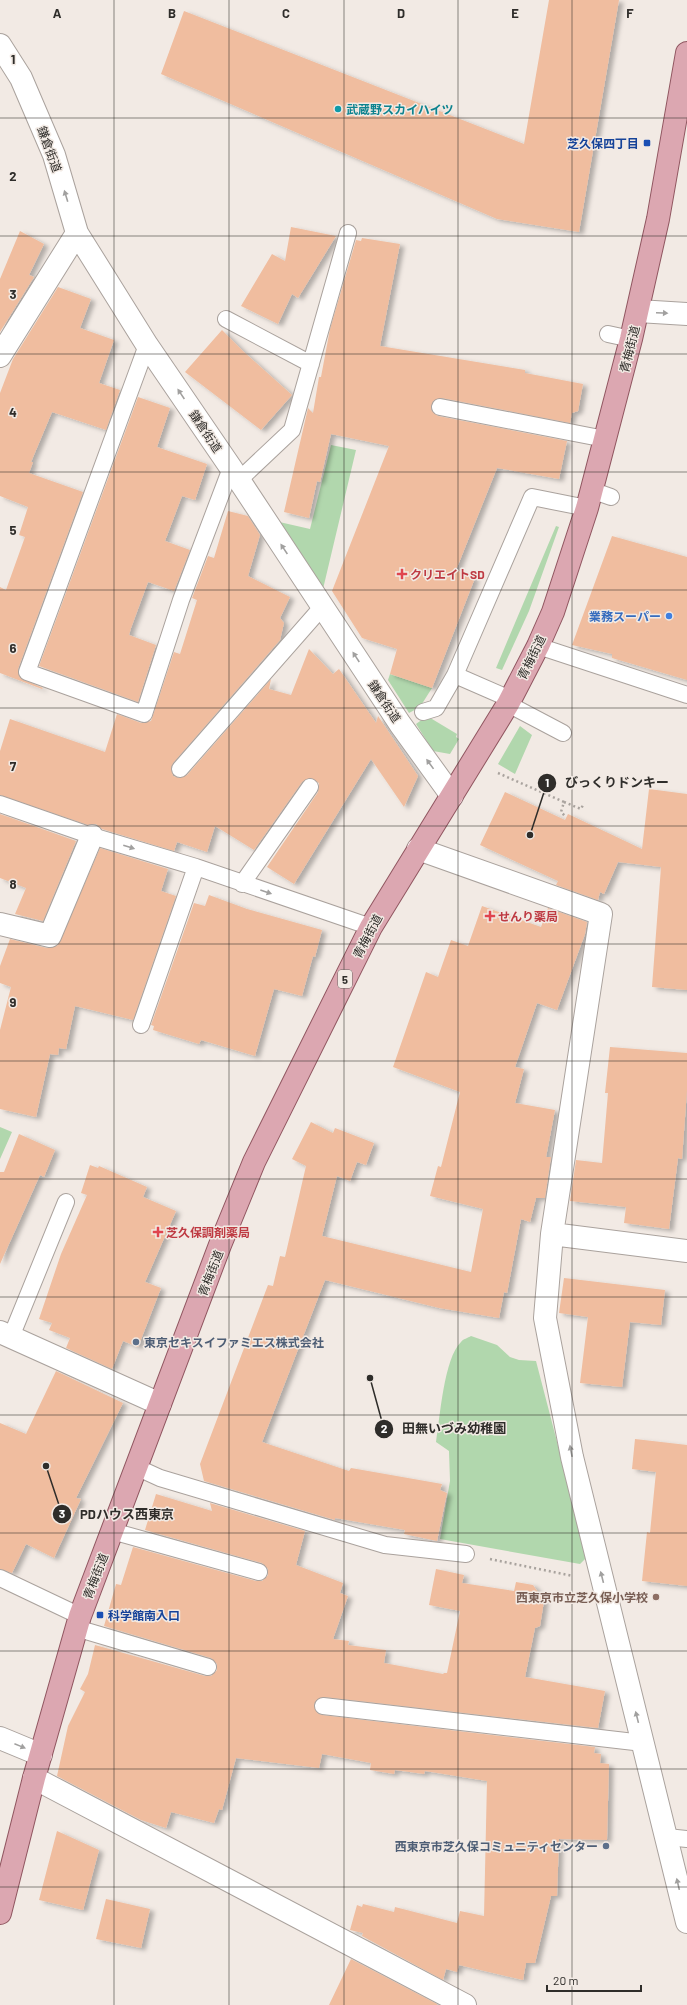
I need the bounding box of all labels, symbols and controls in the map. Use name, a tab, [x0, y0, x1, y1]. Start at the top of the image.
text: A	[53, 5, 62, 21]
text: B	[168, 5, 176, 21]
text: C	[282, 5, 290, 21]
text: D	[397, 5, 405, 21]
text: E	[511, 5, 519, 21]
text: F	[626, 5, 634, 21]
text: 1	[11, 51, 15, 67]
place label: 武蔵野スカイハイツ	[346, 102, 454, 116]
marker: 武蔵野スカイハイツ	[333, 104, 343, 114]
street label: 鎌倉街道	[35, 124, 65, 174]
place label: 芝久保四丁目	[567, 136, 639, 150]
marker: 芝久保四丁目	[642, 138, 652, 148]
text: 2	[9, 168, 17, 184]
one-way arrow	[63, 190, 69, 202]
text: 3	[9, 286, 17, 302]
one-way arrow	[656, 310, 669, 316]
street label: 青梅街道	[616, 324, 642, 374]
one-way arrow	[177, 389, 185, 399]
text: 4	[9, 404, 17, 420]
street label: 鎌倉街道	[187, 407, 225, 455]
text: 5	[9, 522, 17, 538]
one-way arrow	[281, 543, 288, 554]
place label: クリエイトSD	[410, 567, 485, 581]
marker: クリエイトSD	[397, 569, 407, 579]
place label: 業務スーパー	[589, 609, 661, 623]
marker: 業務スーパー	[664, 611, 674, 621]
street label: 青梅街道	[514, 632, 548, 682]
text: 6	[10, 640, 17, 656]
one-way arrow	[352, 652, 360, 662]
street label: 鎌倉街道	[366, 677, 404, 725]
text: 7	[10, 758, 17, 774]
one-way arrow	[425, 759, 434, 770]
callout: びっくりドンキー	[537, 770, 677, 795]
text: びっくりドンキー	[565, 774, 669, 790]
text: 1	[545, 775, 549, 789]
one-way arrow	[123, 844, 135, 850]
text: 8	[9, 876, 17, 892]
one-way arrow	[260, 890, 272, 896]
place label: せんり薬局	[498, 909, 558, 923]
marker: せんり薬局	[485, 911, 495, 921]
street label: 青梅街道	[350, 912, 384, 960]
road number: 5	[338, 970, 352, 988]
text: 9	[10, 994, 17, 1010]
place label: 芝久保調剤薬局	[166, 1225, 250, 1239]
marker: 芝久保調剤薬局	[153, 1227, 163, 1237]
street label: 青梅街道	[195, 1248, 225, 1298]
place label: 東京セキスイファミエス株式会社	[144, 1335, 324, 1349]
marker: 東京セキスイファミエス株式会社	[131, 1337, 141, 1347]
callout: 田無いづみ幼稚園	[374, 1416, 514, 1441]
text: 田無いづみ幼稚園	[402, 1420, 506, 1436]
text: 2	[381, 1421, 388, 1435]
one-way arrow	[567, 1445, 573, 1457]
callout: PDハウス西東京	[52, 1502, 182, 1527]
text: 3	[59, 1506, 65, 1520]
text: PDハウス西東京	[80, 1506, 174, 1522]
street label: 青梅街道	[80, 1551, 110, 1601]
one-way arrow	[599, 1571, 605, 1583]
place label: 西東京市立芝久保小学校	[516, 1590, 648, 1604]
marker: 西東京市立芝久保小学校	[651, 1592, 661, 1602]
place label: 科学館南入口	[108, 1608, 180, 1622]
marker: 科学館南入口	[95, 1610, 105, 1620]
one-way arrow	[633, 1711, 639, 1723]
one-way arrow	[15, 1744, 27, 1750]
place label: 西東京市芝久保コミュニティセンター	[395, 1839, 598, 1853]
marker: 西東京市芝久保コミュニティセンター	[601, 1841, 611, 1851]
one-way arrow	[675, 1878, 681, 1890]
scale bar	[547, 1967, 641, 1993]
text: 20 m	[553, 1973, 579, 1987]

